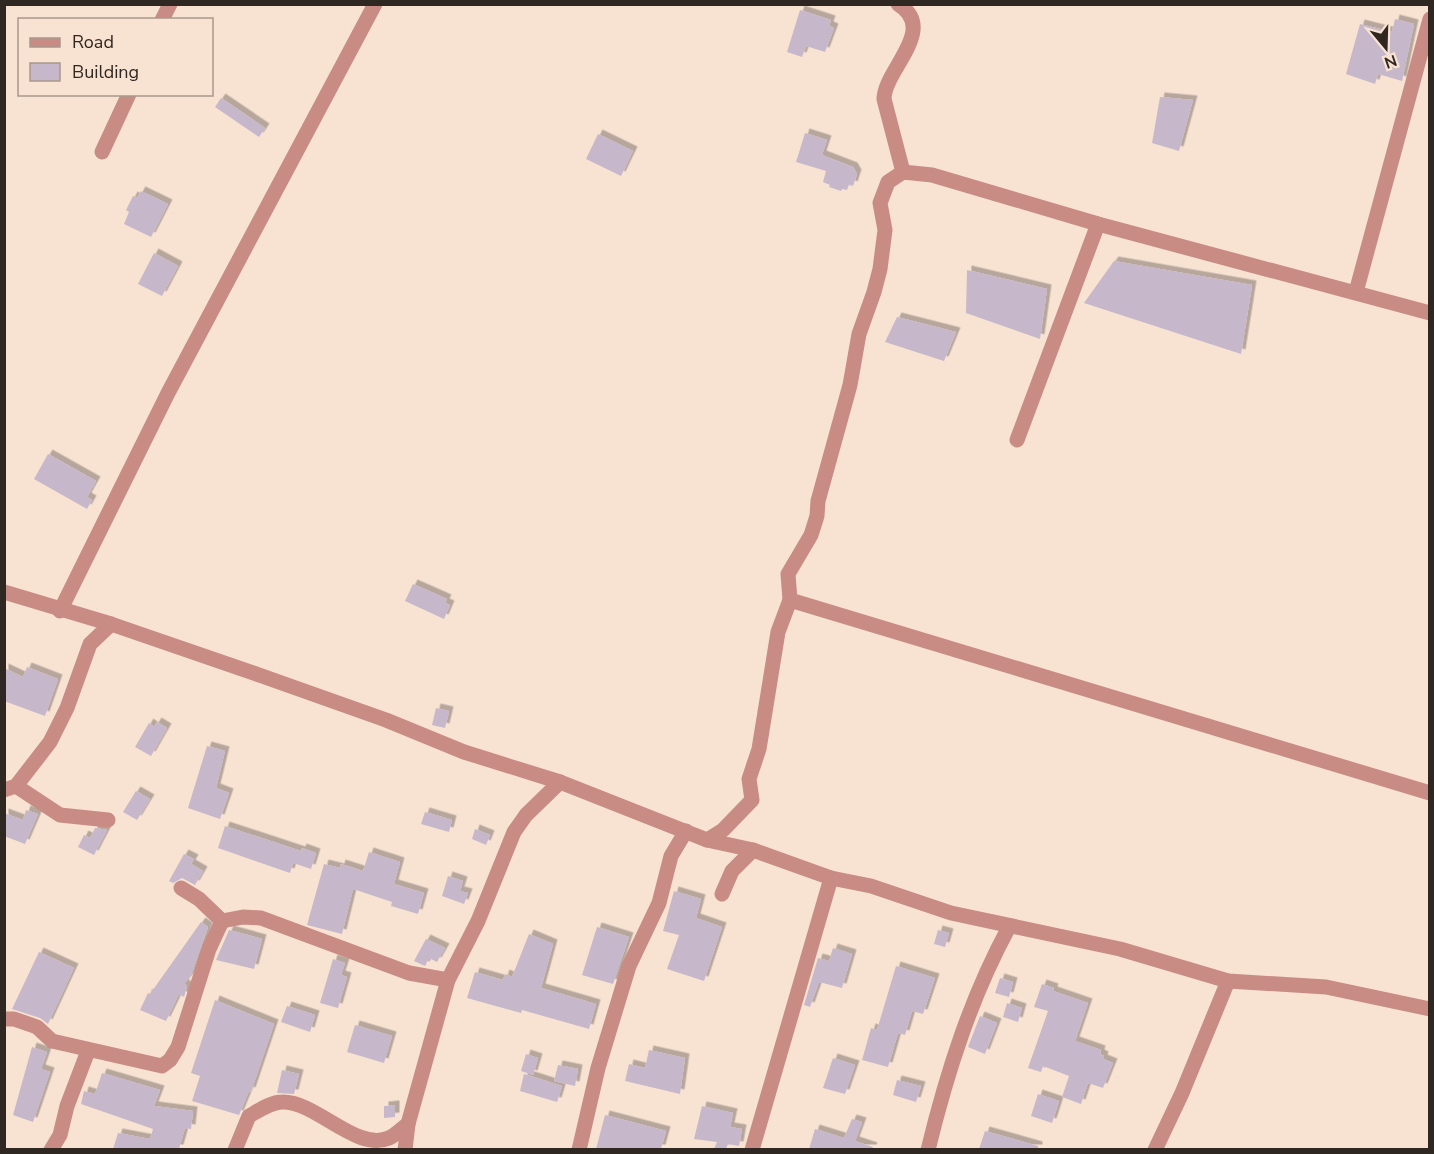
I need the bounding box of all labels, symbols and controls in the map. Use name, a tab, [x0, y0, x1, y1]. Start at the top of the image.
legend	[18, 18, 213, 96]
north arrow	[1356, 18, 1416, 78]
text: Road	[72, 30, 114, 54]
text: N	[1381, 49, 1400, 74]
text: Building	[72, 60, 139, 84]

